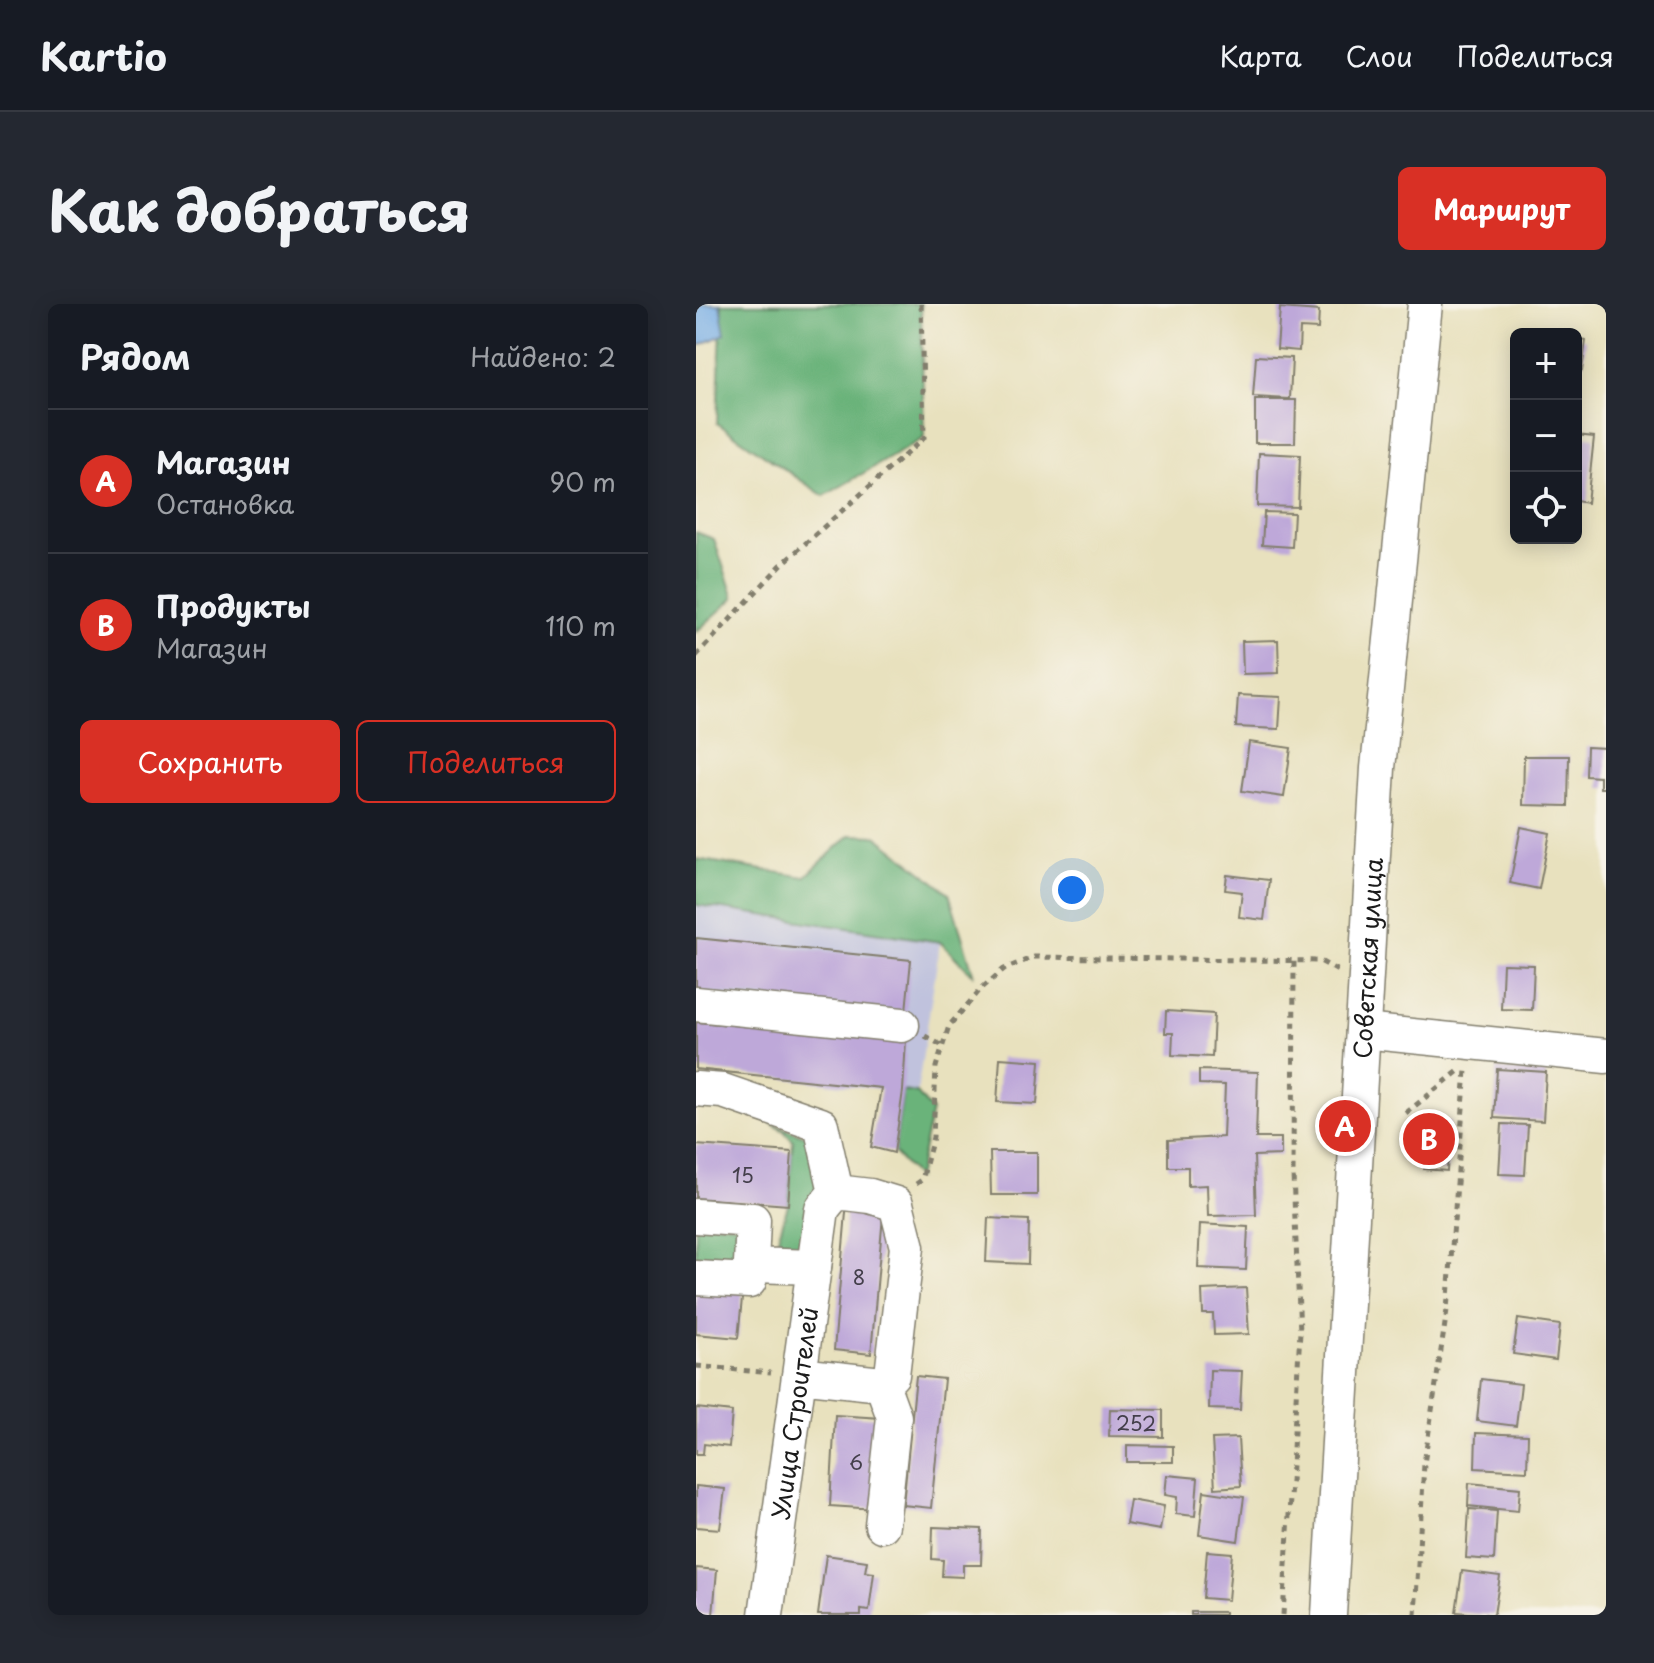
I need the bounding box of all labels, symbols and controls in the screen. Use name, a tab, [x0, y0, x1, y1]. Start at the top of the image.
text: Kartio	[40, 27, 167, 84]
text: Карта	[1219, 34, 1302, 77]
text: Слои	[1346, 34, 1413, 77]
text: Поделиться	[1457, 34, 1614, 77]
text: Как добраться	[48, 166, 471, 251]
button: Маршрут	[1398, 167, 1606, 250]
map controls	[1510, 328, 1582, 544]
button: +	[1510, 328, 1582, 400]
text: Рядом	[80, 330, 191, 382]
text: Найдено: 2	[470, 337, 616, 376]
button: −	[1510, 400, 1582, 472]
text: Магазин	[156, 439, 291, 484]
text: A	[96, 462, 116, 501]
text: 90 m	[549, 462, 616, 501]
button: locate	[1510, 472, 1582, 544]
text: Остановка	[156, 484, 294, 523]
text: Продукты	[156, 583, 310, 628]
text: B	[97, 606, 115, 645]
text: 110 m	[545, 606, 616, 645]
text: Магазин	[156, 628, 267, 667]
button: Сохранить	[80, 720, 340, 803]
button: Поделиться	[356, 720, 616, 803]
street label: Советская улица	[1343, 856, 1391, 1060]
your location	[1052, 870, 1092, 910]
pin: A	[1319, 1096, 1371, 1156]
pin: B	[1403, 1109, 1455, 1169]
house number: 15	[732, 1160, 754, 1190]
house number: 8	[853, 1262, 865, 1292]
street label: Улица Строителей	[761, 1304, 826, 1521]
house number: 252	[1116, 1408, 1156, 1438]
house number: 6	[849, 1447, 863, 1477]

